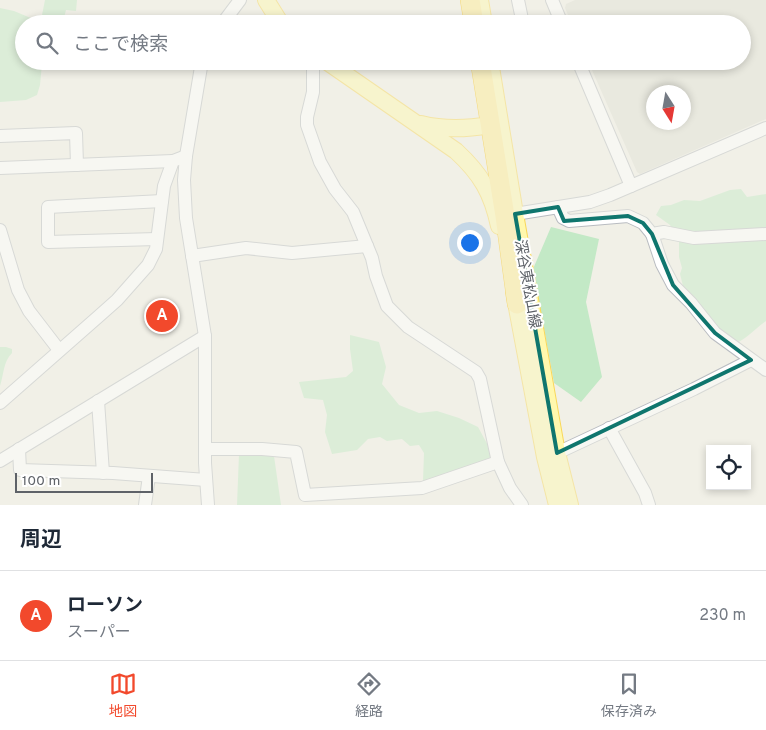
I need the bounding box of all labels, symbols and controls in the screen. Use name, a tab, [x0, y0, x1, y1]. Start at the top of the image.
search box	[15, 15, 751, 70]
icon: search	[33, 29, 61, 57]
text: ここで検索	[73, 33, 168, 57]
north arrow	[646, 85, 691, 130]
your location	[457, 230, 483, 256]
street label: 深谷東松山線	[509, 238, 544, 330]
pin: A	[146, 297, 178, 335]
map controls	[706, 445, 751, 490]
button: locate	[706, 445, 751, 490]
scale bar	[15, 470, 152, 493]
text: 100 m	[22, 473, 60, 490]
text: 周辺	[20, 527, 62, 554]
text: ローソン	[67, 594, 143, 618]
text: A	[30, 606, 42, 626]
text: 230 m	[699, 606, 746, 626]
text: スーパー	[67, 623, 131, 643]
tab: 地図	[109, 670, 137, 721]
tab: 経路	[355, 670, 383, 721]
tab: 保存済み	[601, 670, 657, 721]

